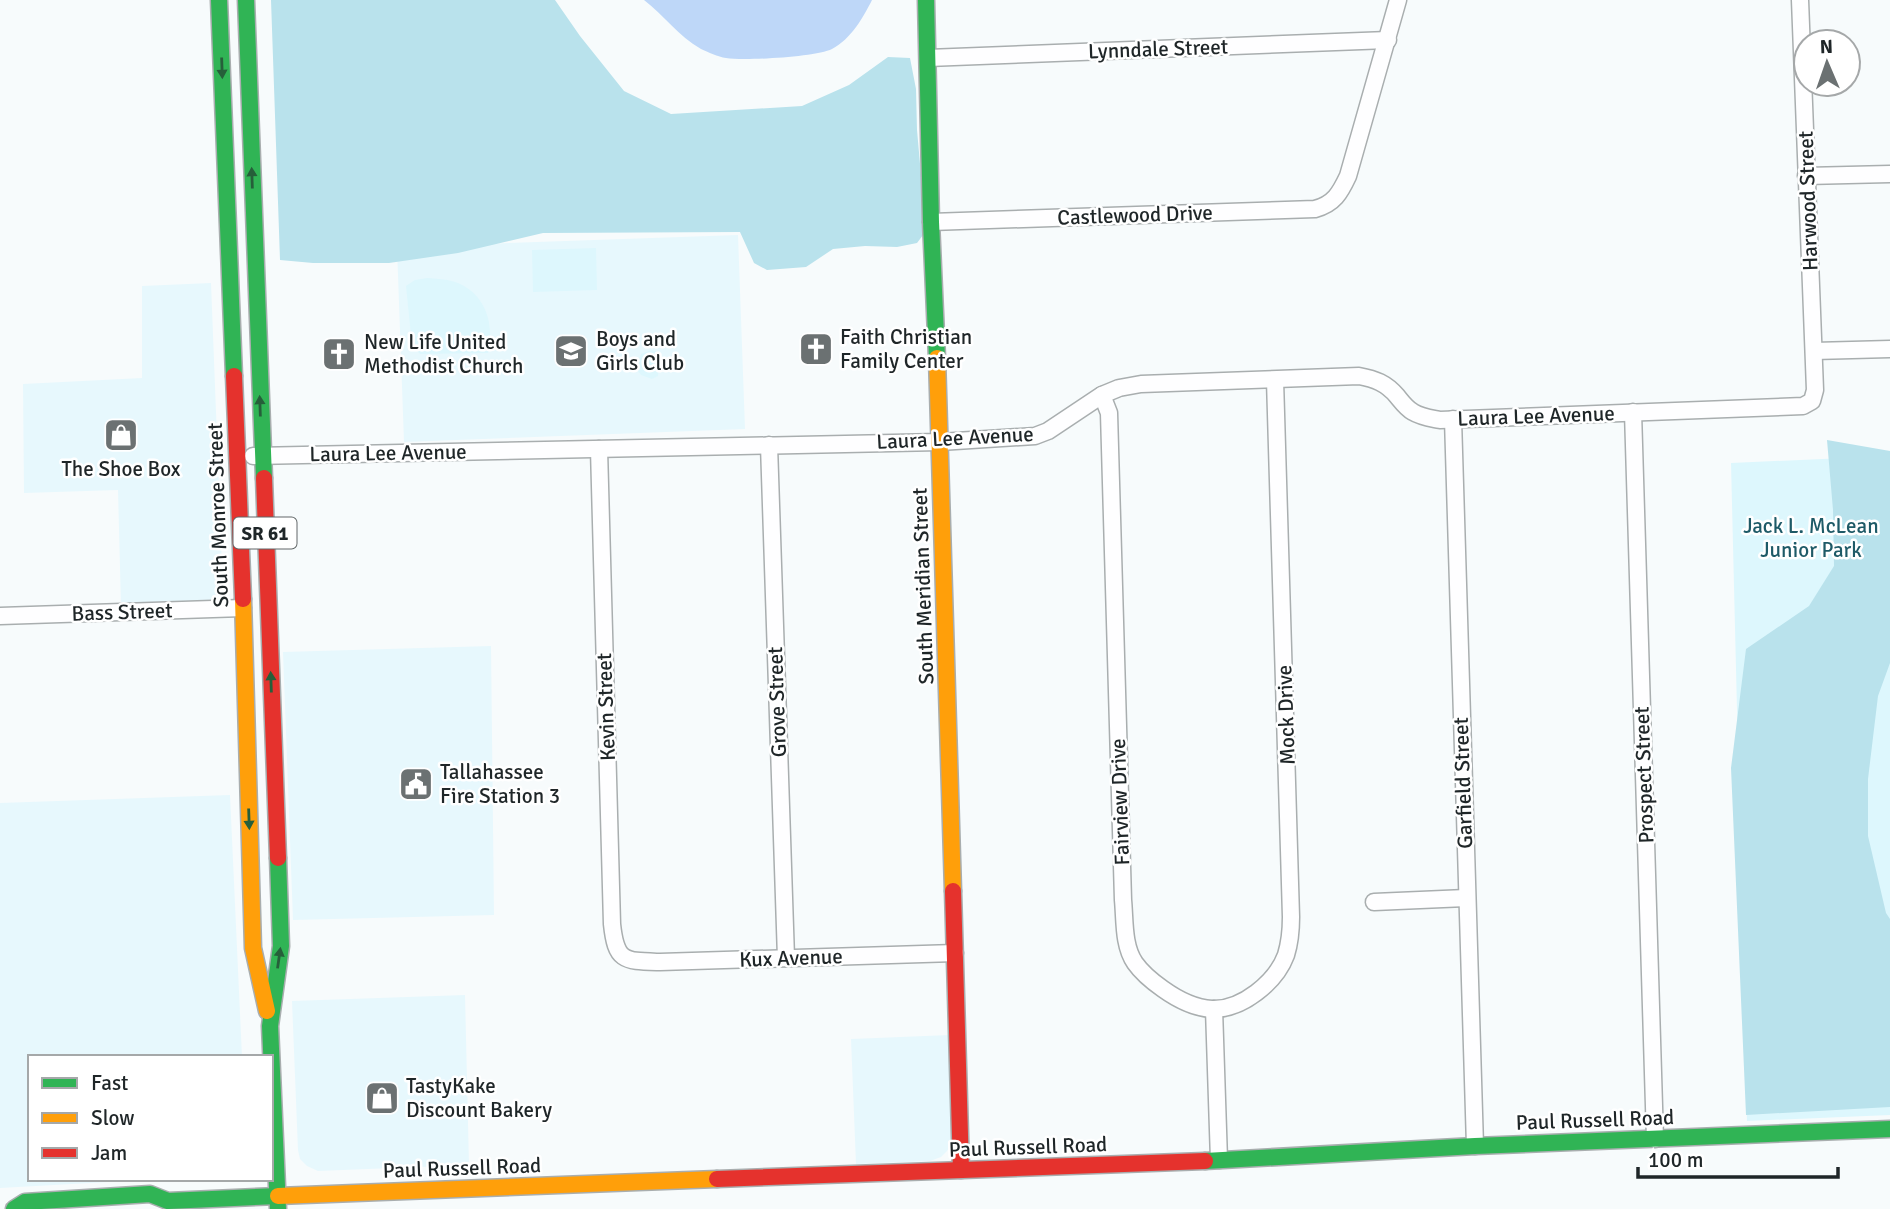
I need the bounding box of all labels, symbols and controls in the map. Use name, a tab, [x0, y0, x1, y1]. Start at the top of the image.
north arrow	[1792, 28, 1862, 98]
street label: Lynndale Street	[1087, 34, 1229, 64]
text: N	[1819, 35, 1833, 59]
one-way arrow	[216, 57, 228, 79]
street label: Harwood Street	[1793, 130, 1823, 272]
one-way arrow	[246, 167, 258, 189]
street label: Castlewood Drive	[1057, 199, 1213, 231]
place label: Faith Christian Family Center	[840, 324, 972, 374]
place label: Boys and Girls Club	[596, 326, 684, 376]
place label: New Life United Methodist Church	[364, 329, 523, 379]
church icon: Faith Christian Family Center	[797, 330, 835, 368]
school or university icon: Boys and Girls Club	[552, 332, 590, 370]
church icon: New Life United Methodist Church	[320, 335, 358, 373]
one-way arrow	[255, 394, 266, 416]
street label: Laura Lee Avenue	[1457, 400, 1615, 432]
shop icon: The Shoe Box	[102, 416, 140, 454]
street label: Laura Lee Avenue	[876, 421, 1034, 455]
street label: South Monroe Street	[202, 422, 234, 608]
street label: Laura Lee Avenue	[309, 439, 467, 467]
place label: The Shoe Box	[62, 456, 181, 482]
street label: South Meridian Street	[907, 487, 939, 685]
park label: Jack L. McLean Junior Park	[1743, 513, 1879, 563]
road number: SR 61	[233, 518, 296, 548]
street label: Bass Street	[71, 597, 173, 627]
street label: Grove Street	[762, 646, 792, 758]
street label: Kevin Street	[591, 652, 621, 762]
street label: Mock Drive	[1271, 665, 1301, 765]
one-way arrow	[265, 671, 277, 693]
street label: Prospect Street	[1629, 706, 1659, 844]
street label: Garfield Street	[1448, 717, 1478, 849]
street label: Fairview Drive	[1105, 738, 1135, 866]
place label: Tallahassee Fire Station 3	[440, 759, 560, 809]
public building icon: Tallahassee Fire Station 3	[397, 765, 435, 803]
one-way arrow	[244, 808, 255, 830]
street label: Kux Avenue	[739, 943, 843, 973]
one-way arrow	[274, 947, 285, 969]
legend	[28, 1055, 273, 1181]
text: Fast	[91, 1070, 128, 1096]
place label: TastyKake Discount Bakery	[406, 1073, 552, 1123]
shop icon: TastyKake Discount Bakery	[363, 1079, 401, 1117]
street label: Paul Russell Road	[1515, 1104, 1675, 1136]
text: Slow	[91, 1105, 135, 1131]
street label: Paul Russell Road	[948, 1131, 1108, 1163]
scale bar	[1638, 1136, 1838, 1180]
text: Jam	[91, 1140, 127, 1166]
text: 100 m	[1648, 1147, 1703, 1173]
street label: Paul Russell Road	[382, 1152, 542, 1184]

